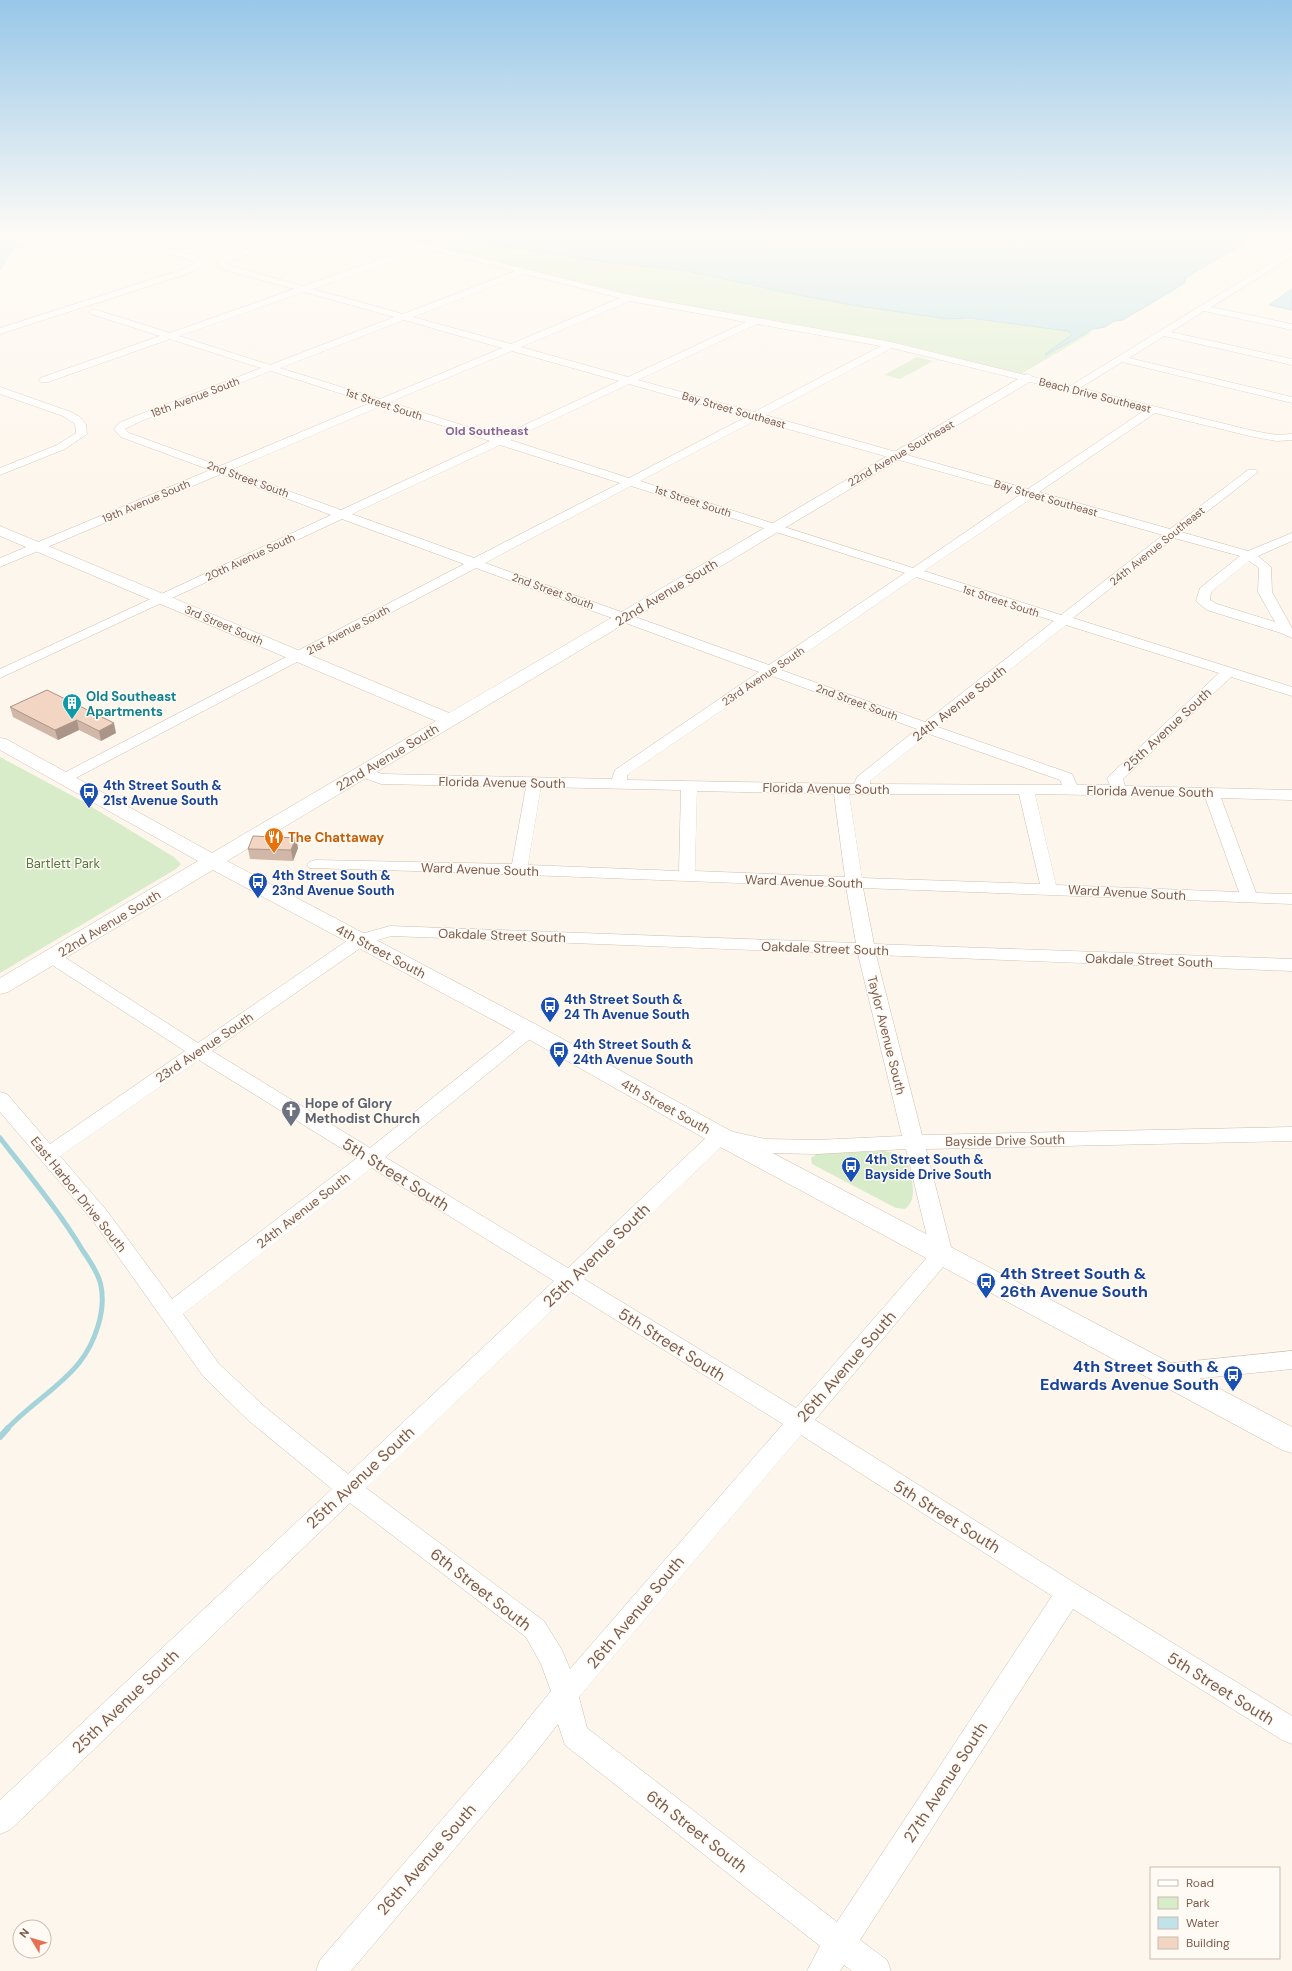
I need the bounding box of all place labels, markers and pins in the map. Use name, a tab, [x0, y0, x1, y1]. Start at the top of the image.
place label: Old Southeast Apartments	[86, 688, 176, 720]
building icon: Old Southeast Apartments	[61, 692, 83, 720]
place label: 4th Street South & 21st Avenue South	[103, 777, 222, 809]
bus stop icon: 4th Street South & 21st Avenue South	[78, 781, 100, 809]
restaurant icon: The Chattaway	[263, 826, 285, 854]
place label: The Chattaway	[288, 829, 384, 846]
place label: 4th Street South & 23nd Avenue South	[272, 867, 395, 899]
bus stop icon: 4th Street South & 23nd Avenue South	[247, 871, 269, 899]
place label: 4th Street South & 24 Th Avenue South	[564, 991, 689, 1023]
bus stop icon: 4th Street South & 24 Th Avenue South	[539, 995, 561, 1023]
place label: 4th Street South & 24th Avenue South	[573, 1036, 693, 1068]
bus stop icon: 4th Street South & 24th Avenue South	[548, 1040, 570, 1068]
place label: Hope of Glory Methodist Church	[305, 1095, 420, 1127]
church icon: Hope of Glory Methodist Church	[280, 1099, 302, 1127]
place label: 4th Street South & Bayside Drive South	[865, 1151, 992, 1183]
bus stop icon: 4th Street South & Bayside Drive South	[840, 1155, 862, 1183]
place label: 4th Street South & 26th Avenue South	[1000, 1263, 1148, 1302]
bus stop icon: 4th Street South & 26th Avenue South	[975, 1271, 997, 1299]
place label: 4th Street South & Edwards Avenue South	[1040, 1356, 1219, 1395]
bus stop icon: 4th Street South & Edwards Avenue South	[1222, 1364, 1244, 1392]

